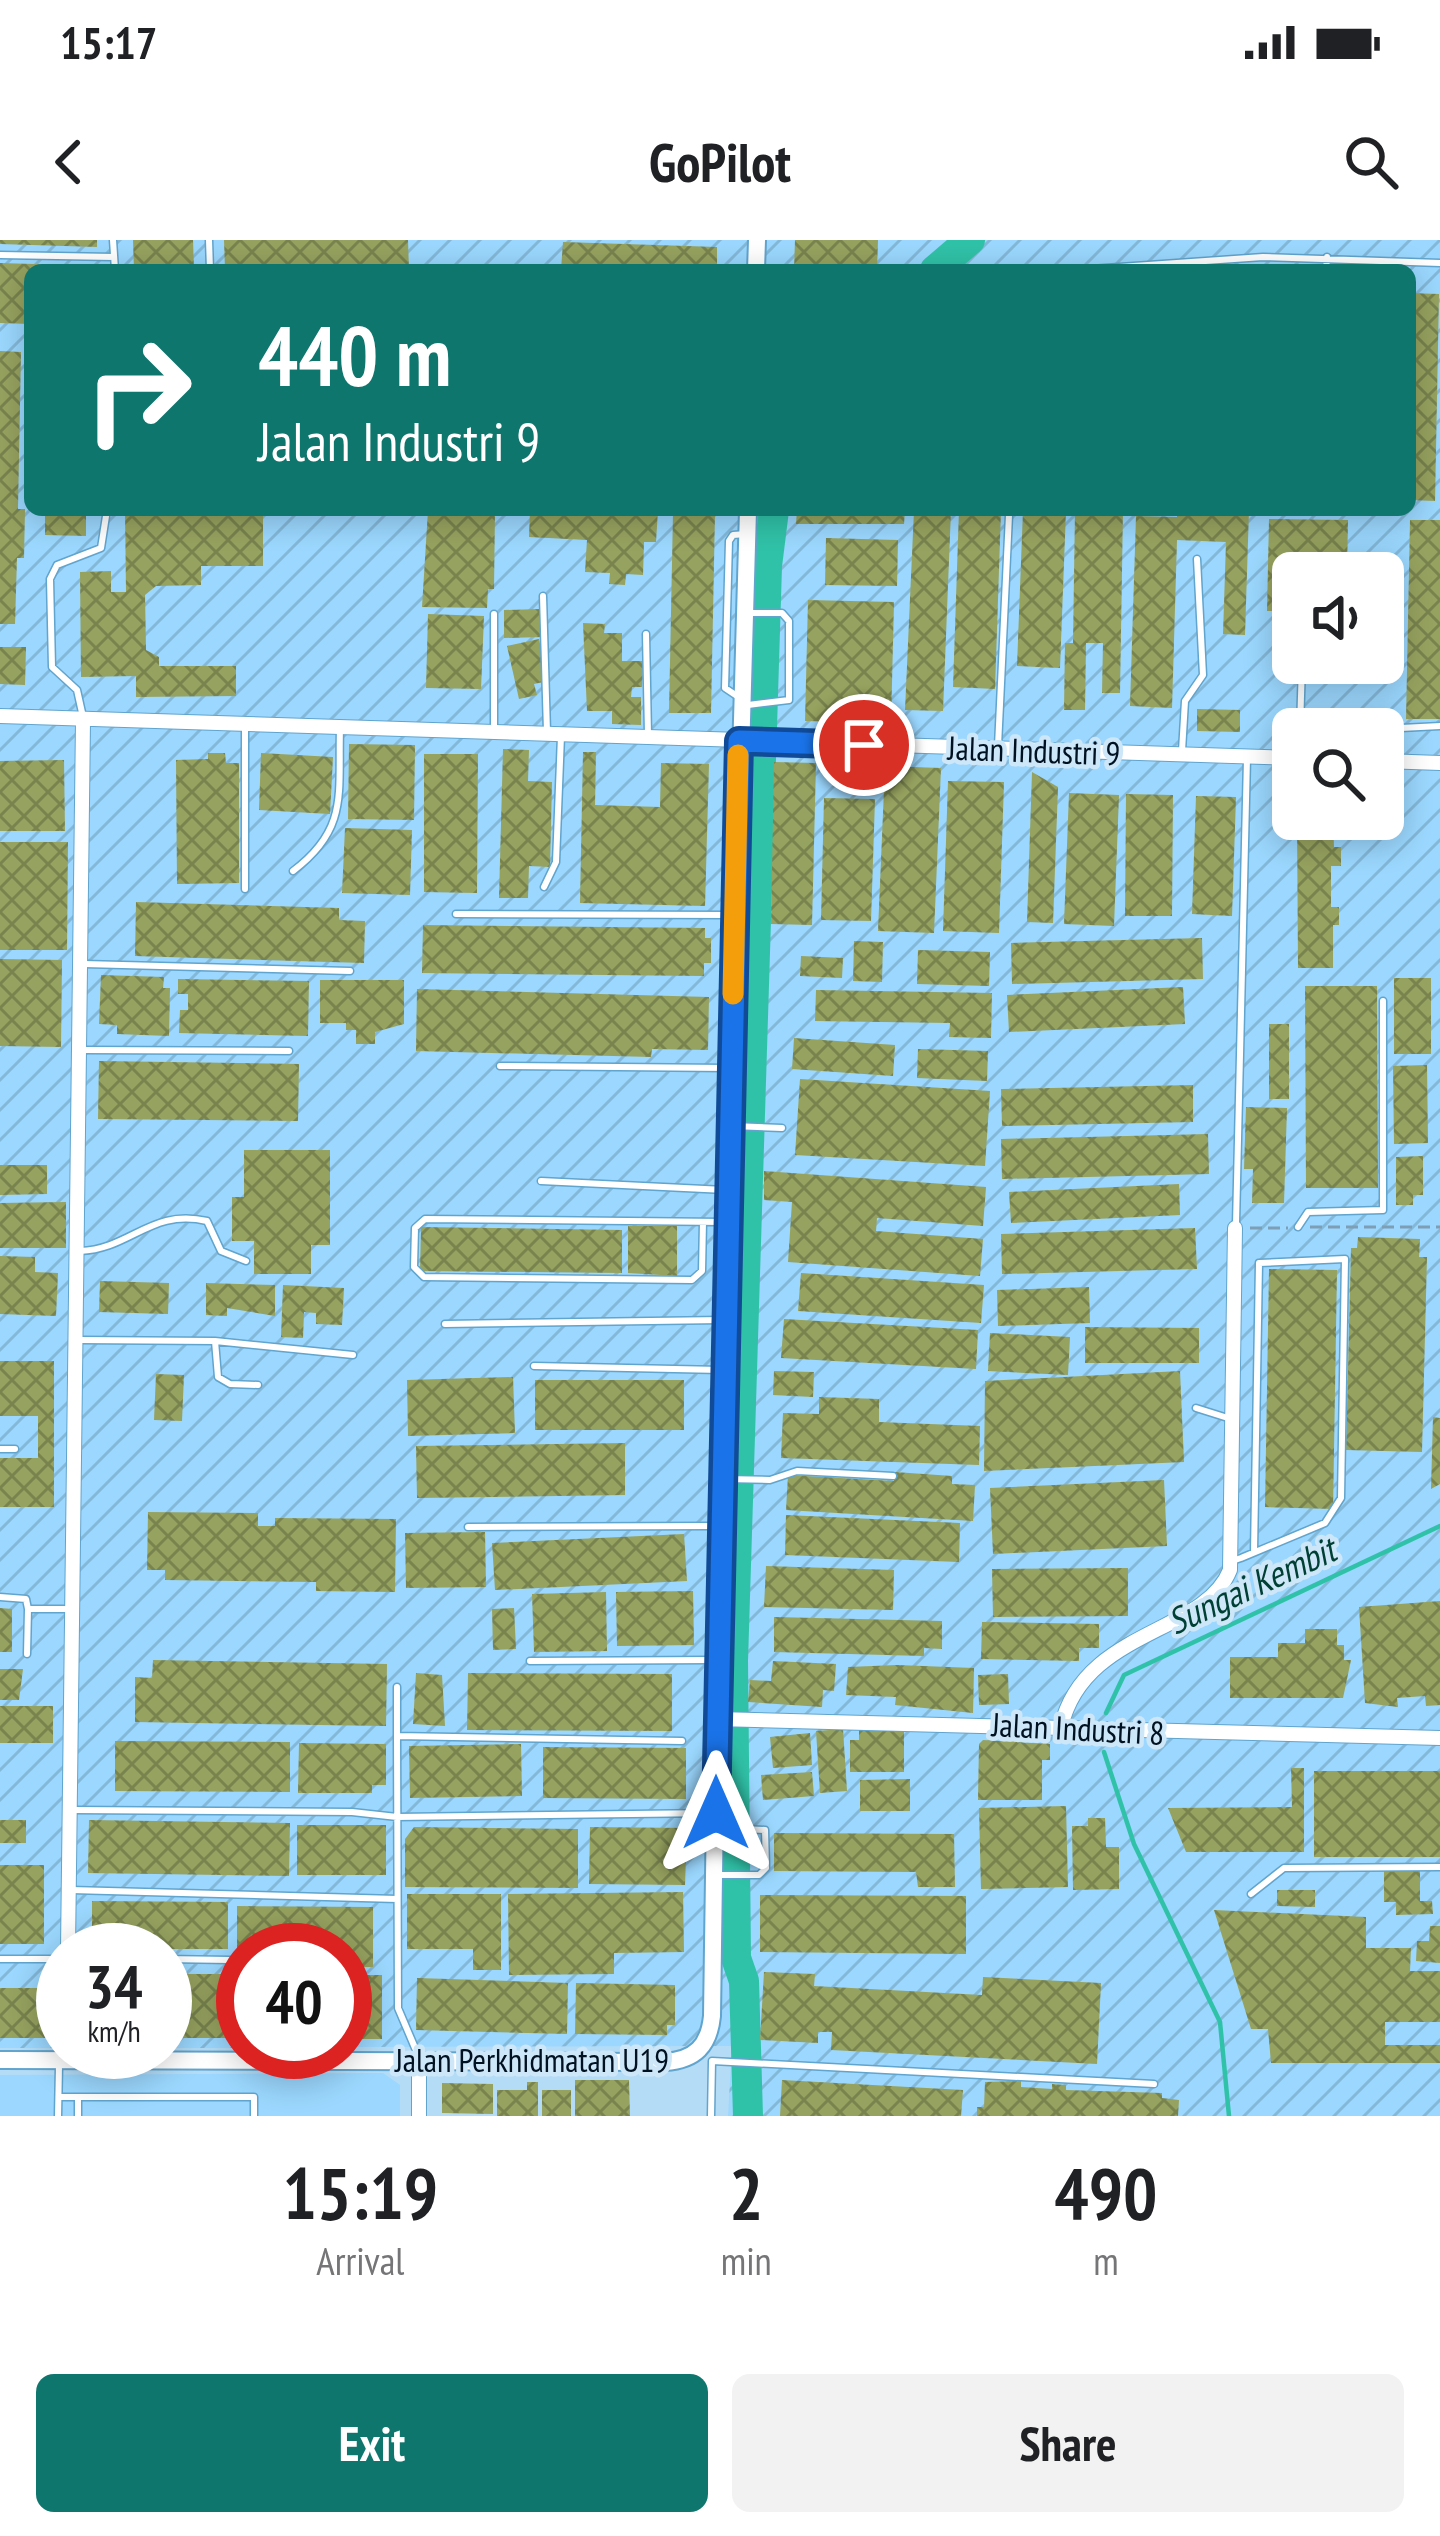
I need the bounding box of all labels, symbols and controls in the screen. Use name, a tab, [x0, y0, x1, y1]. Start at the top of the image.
text: 15:17	[60, 13, 157, 71]
text: GoPilot	[649, 127, 791, 197]
icon: back	[36, 129, 102, 195]
icon: search	[1338, 129, 1404, 195]
text: 440 m	[258, 300, 451, 409]
icon: right	[60, 312, 216, 468]
text: Jalan Industri 9	[258, 406, 540, 476]
map controls	[1272, 552, 1404, 840]
button: sound	[1272, 552, 1404, 684]
pin	[813, 694, 915, 796]
button: search	[1272, 708, 1404, 840]
icon: arrive	[831, 712, 897, 778]
street label: Jalan Industri 9	[946, 725, 1121, 774]
water label: Sungai Kembit	[1159, 1524, 1346, 1644]
street label: Jalan Industri 8	[990, 1702, 1165, 1754]
position arrow	[653, 1750, 779, 1876]
speed limit sign: 40	[216, 1923, 372, 2079]
text: 34	[85, 1947, 143, 2025]
text: km/h	[87, 2011, 141, 2050]
street label: Jalan Perkhidmatan U19	[394, 2038, 669, 2081]
text: 15:19	[283, 2146, 438, 2239]
text: 2	[729, 2146, 763, 2239]
text: 490	[1054, 2146, 1157, 2239]
text: Arrival	[316, 2235, 404, 2286]
text: min	[721, 2235, 772, 2286]
text: m	[1093, 2235, 1119, 2286]
button: Exit	[36, 2374, 708, 2512]
button: Share	[732, 2374, 1404, 2512]

